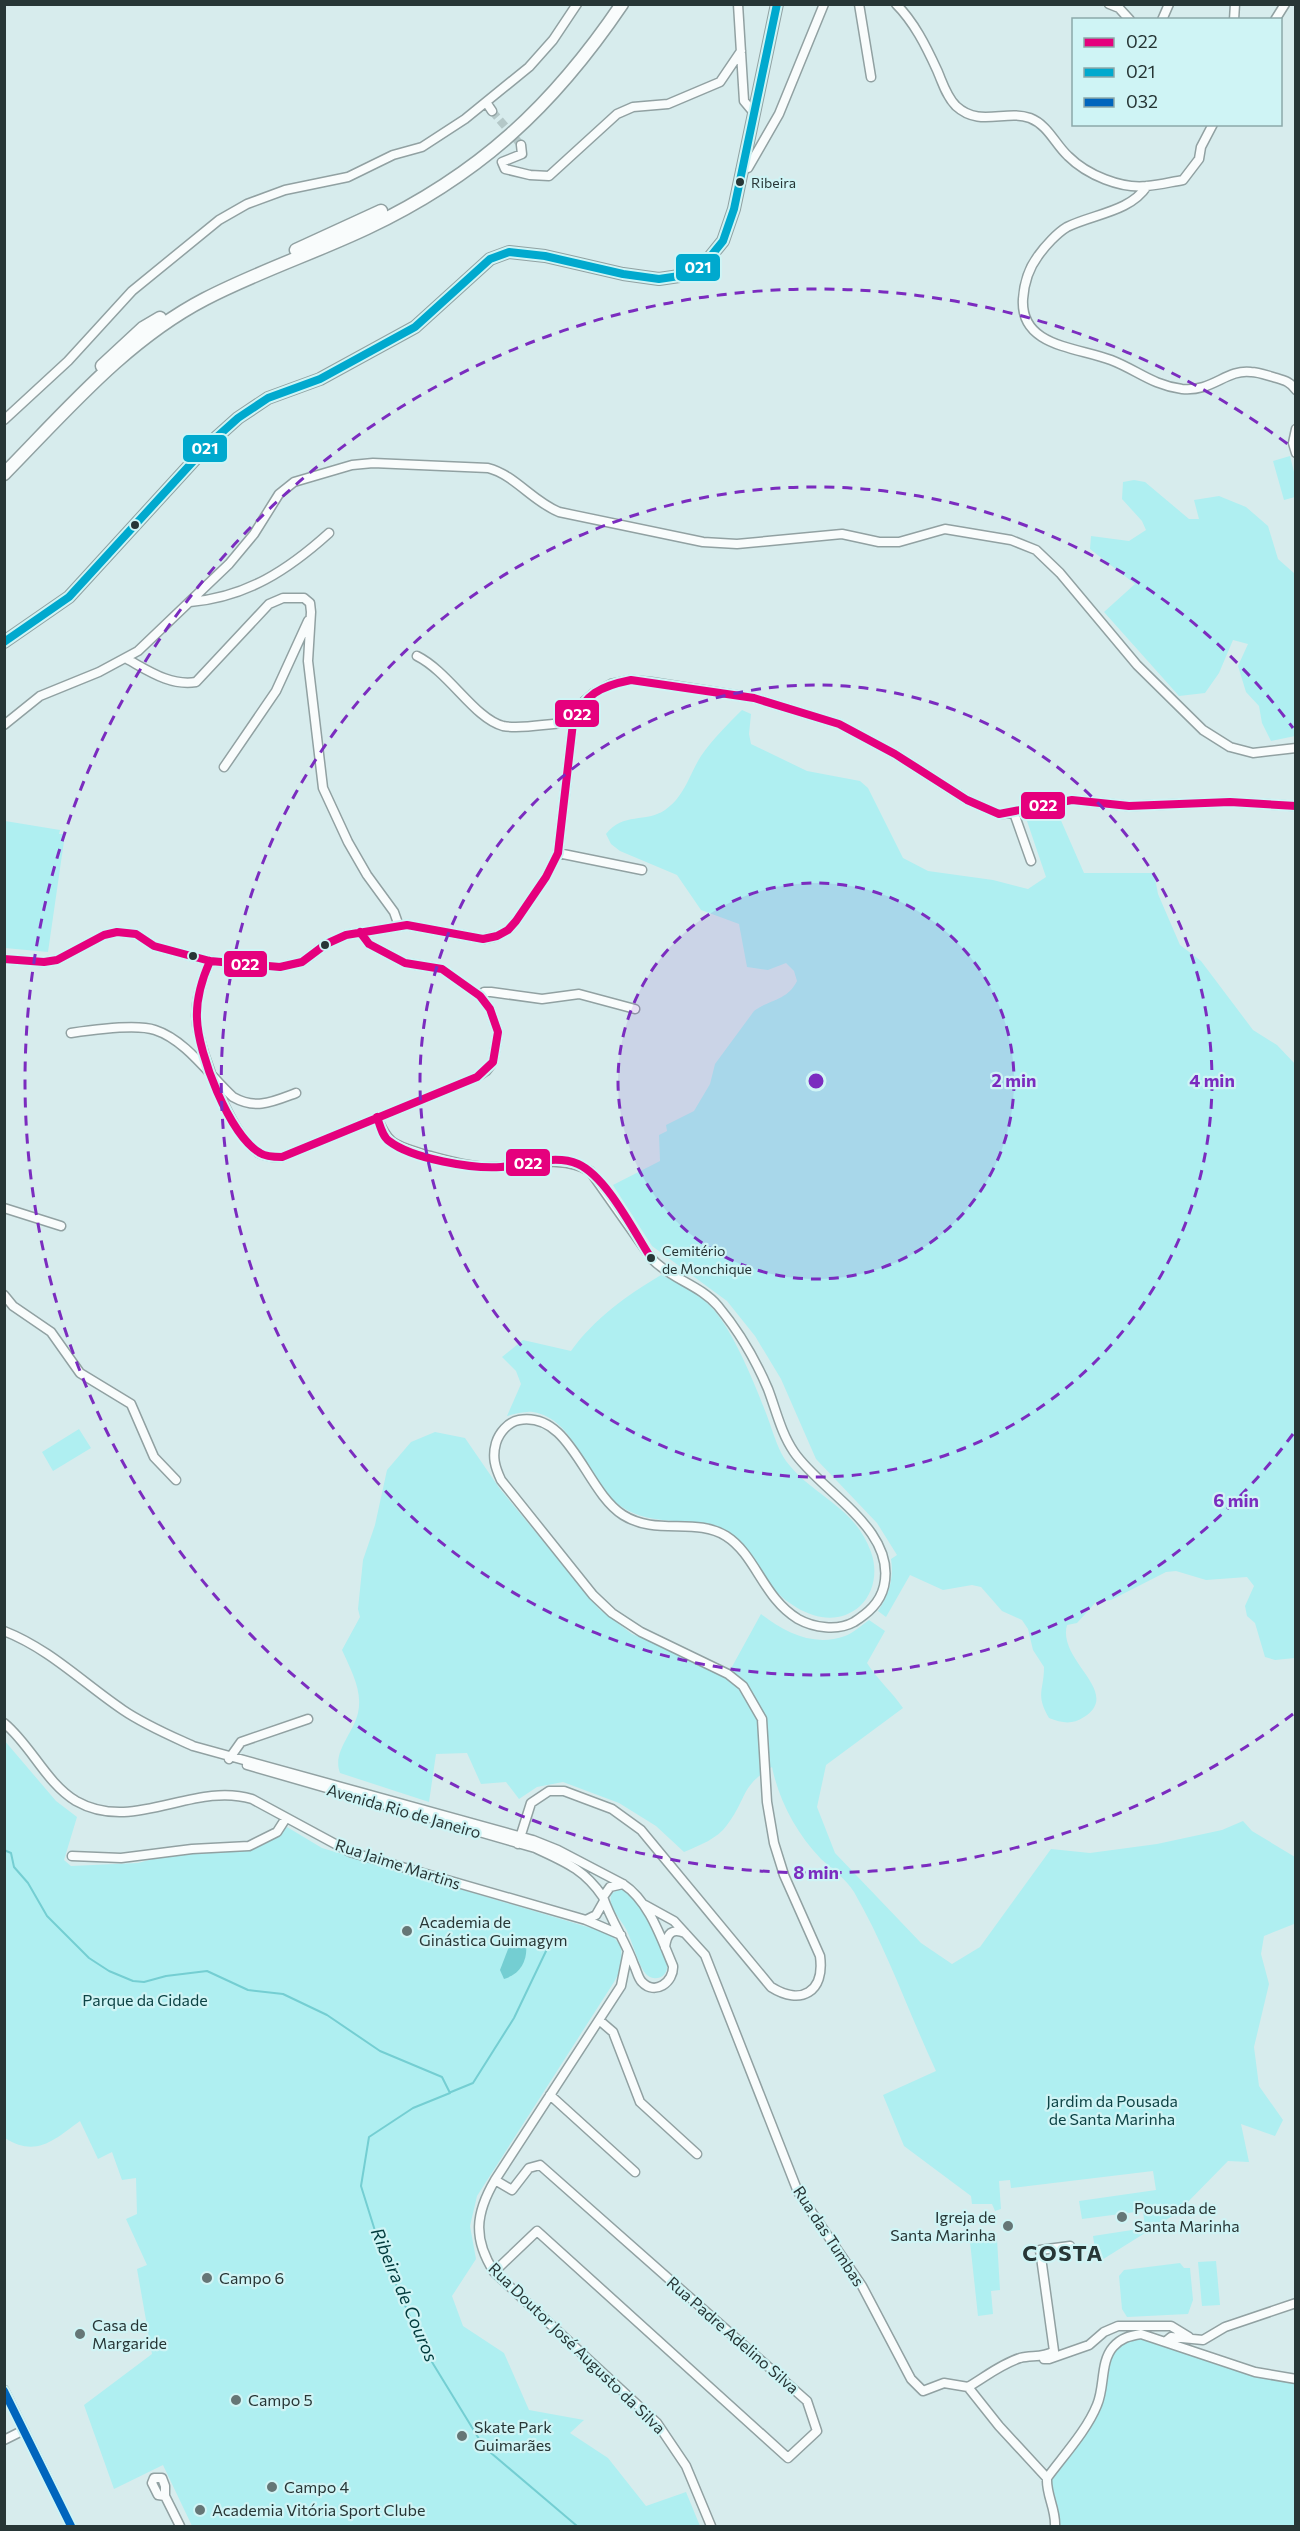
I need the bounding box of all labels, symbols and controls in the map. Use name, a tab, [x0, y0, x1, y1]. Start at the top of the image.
legend	[1072, 18, 1282, 126]
text: 022	[1126, 30, 1158, 52]
text: 021	[1126, 60, 1155, 82]
text: 032	[1126, 90, 1158, 112]
place label: Ribeira	[751, 174, 796, 191]
marker: Ribeira	[734, 176, 746, 188]
line badge: 021	[675, 253, 721, 282]
text: 021	[685, 257, 711, 276]
line badge: 021	[182, 434, 228, 463]
text: 021	[192, 438, 218, 457]
unlabelled marker	[129, 519, 141, 531]
line badge: 022	[554, 699, 600, 728]
text: 022	[563, 704, 591, 723]
line badge: 022	[1020, 791, 1066, 820]
text: 022	[1029, 795, 1057, 814]
unlabelled marker	[319, 939, 331, 951]
unlabelled marker	[187, 950, 199, 962]
line badge: 022	[223, 950, 268, 978]
text: 022	[231, 954, 259, 973]
text: 2 min	[992, 1069, 1036, 1091]
text: 4 min	[1189, 1069, 1235, 1091]
centre of rings	[806, 1071, 826, 1091]
line badge: 022	[505, 1148, 551, 1177]
text: 022	[514, 1153, 542, 1172]
place label: Cemitério de Monchique	[662, 1242, 752, 1277]
marker: Cemitério de Monchique	[645, 1252, 657, 1264]
text: 6 min	[1213, 1489, 1259, 1511]
street label: Avenida Rio de Janeiro	[325, 1779, 483, 1842]
street label: Rua Jaime Martins	[333, 1834, 463, 1893]
text: 8 min	[793, 1861, 839, 1883]
place label: Academia de Ginástica Guimagym	[419, 1912, 568, 1949]
marker: Academia de Ginástica Guimagym	[400, 1924, 414, 1938]
park label: Parque da Cidade	[82, 1990, 208, 2009]
park label: Jardim da Pousada de Santa Marinha	[1046, 2091, 1178, 2128]
street label: Rua das Tumbas	[790, 2182, 869, 2289]
place label: Pousada de Santa Marinha	[1134, 2198, 1240, 2235]
place label: Igreja de Santa Marinha	[890, 2207, 996, 2244]
marker: Pousada de Santa Marinha	[1115, 2210, 1129, 2224]
marker: Igreja de Santa Marinha	[1001, 2219, 1015, 2233]
water label: Ribeira de Couros	[367, 2224, 443, 2365]
district label: COSTA	[1022, 2239, 1104, 2266]
street label: Rua Doutor José Augusto da Silva	[485, 2258, 670, 2437]
place label: Campo 6	[219, 2268, 284, 2287]
marker: Campo 6	[200, 2271, 214, 2285]
street label: Rua Padre Adelino Silva	[663, 2272, 803, 2397]
place label: Casa de Margaride	[92, 2315, 167, 2352]
marker: Casa de Margaride	[73, 2327, 87, 2341]
place label: Campo 5	[248, 2390, 313, 2409]
marker: Campo 5	[229, 2393, 243, 2407]
place label: Skate Park Guimarães	[474, 2417, 552, 2454]
marker: Skate Park Guimarães	[455, 2429, 469, 2443]
place label: Campo 4	[284, 2477, 349, 2496]
marker: Campo 4	[265, 2480, 279, 2494]
place label: Academia Vitória Sport Clube	[212, 2500, 425, 2519]
marker: Academia Vitória Sport Clube	[193, 2503, 207, 2517]

